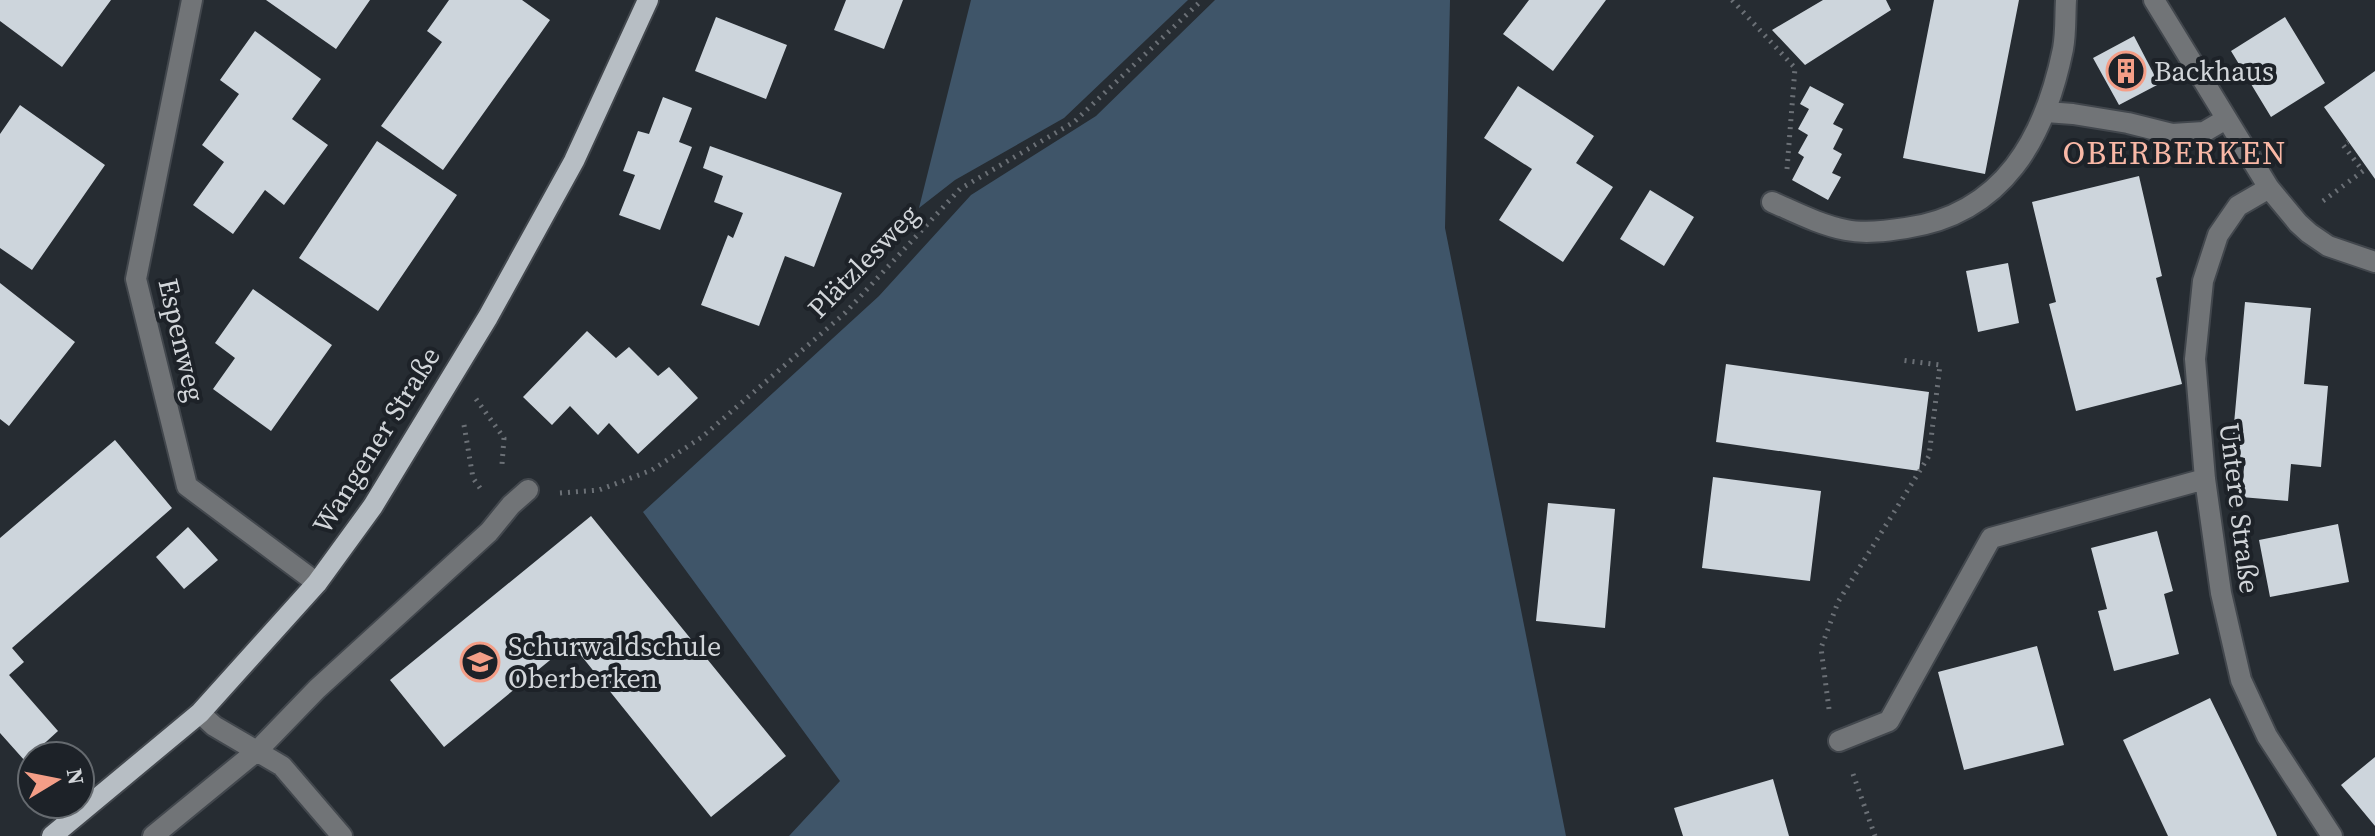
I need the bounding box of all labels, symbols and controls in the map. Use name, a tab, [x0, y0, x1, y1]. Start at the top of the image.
building icon: Backhaus	[2105, 50, 2147, 92]
place label: Backhaus	[2154, 52, 2274, 90]
district label: OBERBERKEN	[2063, 131, 2288, 175]
street label: Plätzlesweg	[799, 196, 927, 326]
street label: Espenweg	[149, 275, 215, 405]
street label: Wangener Straße	[303, 339, 449, 541]
street label: Untere Straße	[2211, 420, 2269, 596]
place label: Schurwaldschule Oberberken	[508, 627, 721, 697]
school or university icon: Schurwaldschule Oberberken	[459, 641, 501, 683]
north arrow	[16, 740, 96, 820]
text: N	[60, 766, 92, 787]

